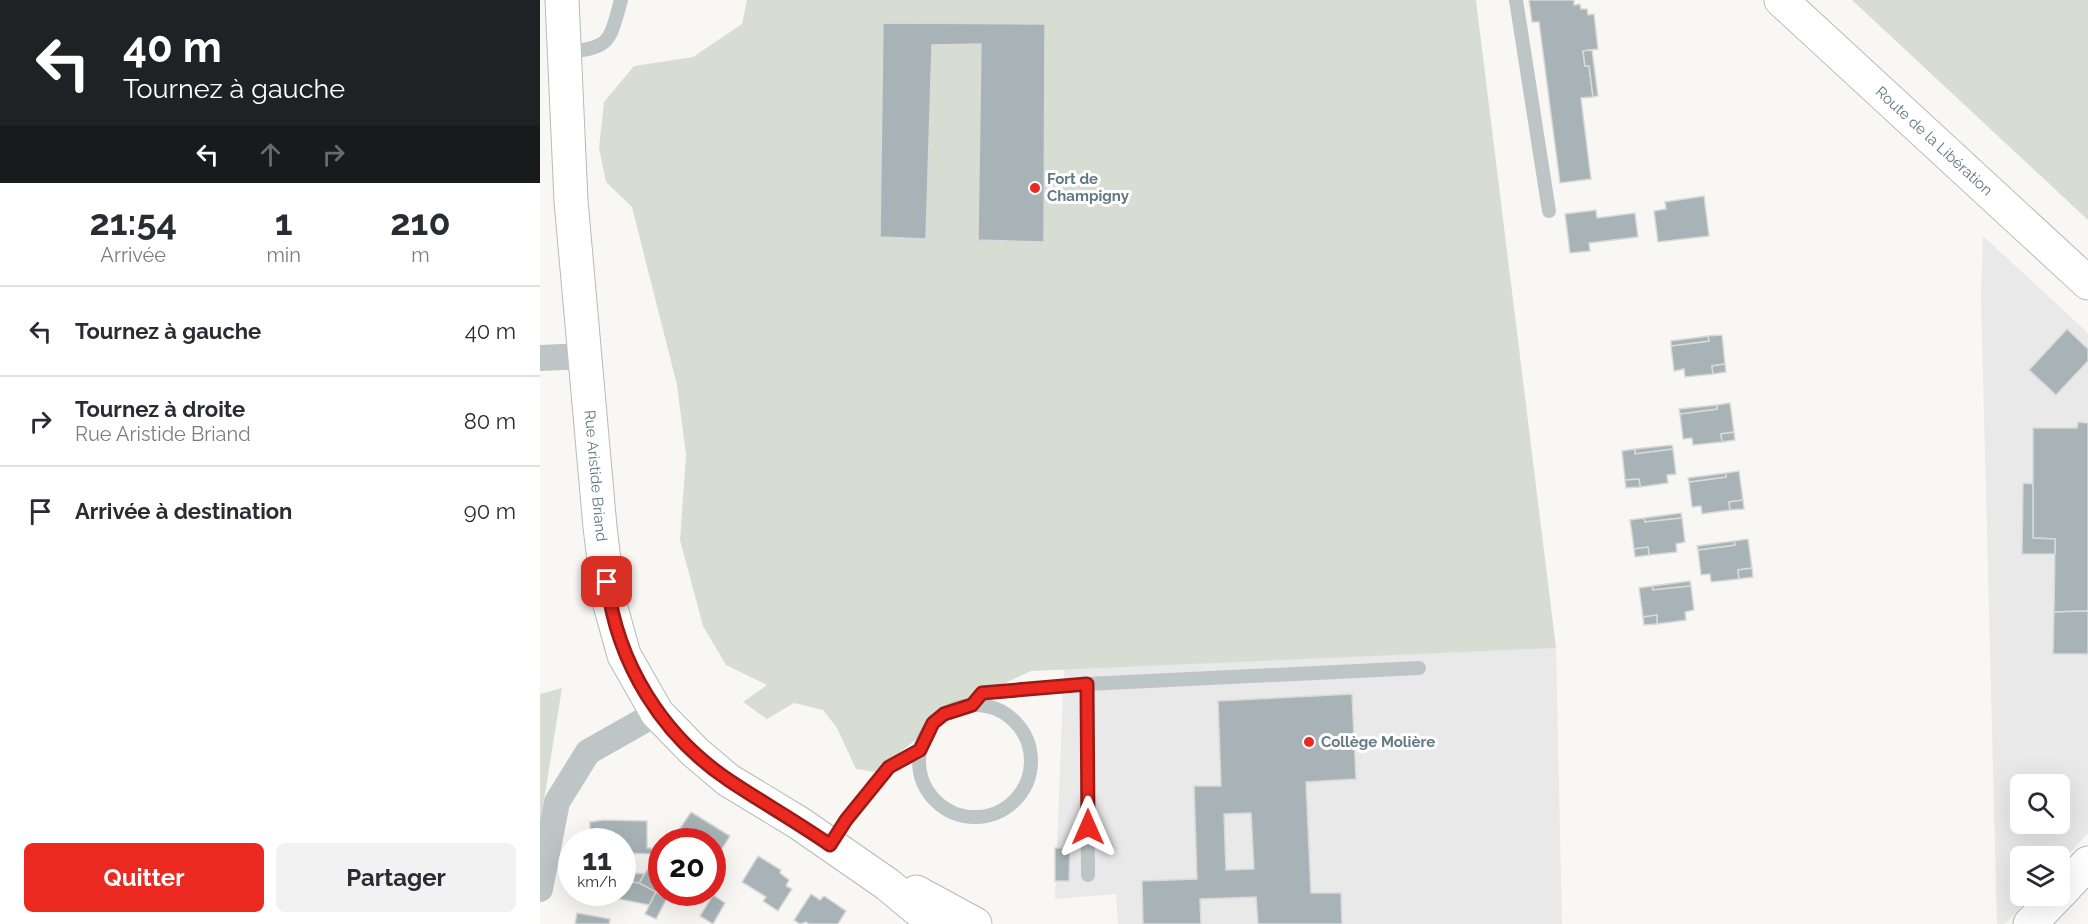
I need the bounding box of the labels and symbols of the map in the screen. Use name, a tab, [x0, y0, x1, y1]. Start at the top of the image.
street label: Route de la Libération	[1872, 83, 1996, 199]
place label: Fort de Champigny	[1047, 170, 1130, 205]
marker: Fort de Champigny	[1028, 181, 1042, 195]
street label: Rue Aristide Briand	[581, 409, 611, 542]
pin	[581, 556, 632, 607]
place label: Collège Molière	[1321, 733, 1435, 751]
marker: Collège Molière	[1302, 735, 1316, 749]
position arrow	[1056, 795, 1120, 859]
speed limit sign: 20	[648, 828, 726, 906]

